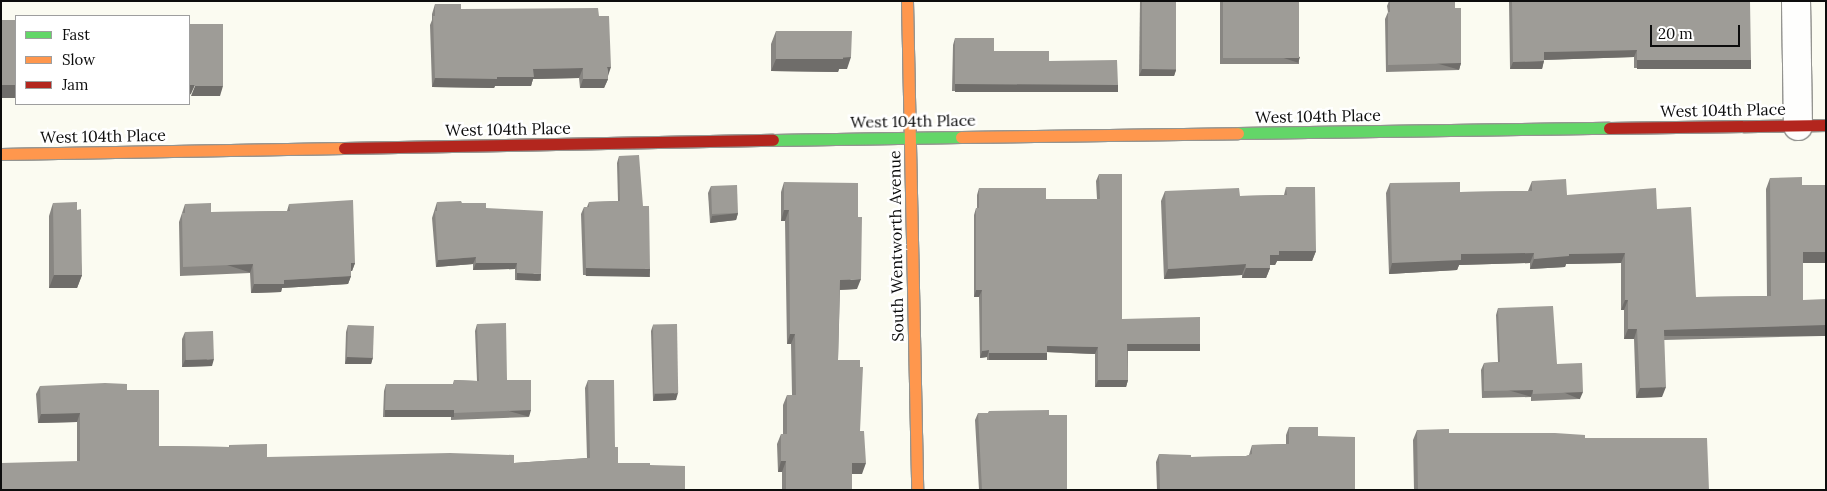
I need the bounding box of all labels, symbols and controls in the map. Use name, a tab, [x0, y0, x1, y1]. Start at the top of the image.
legend	[15, 15, 190, 105]
scale bar	[1652, 15, 1742, 47]
text: 20 m	[1658, 24, 1693, 43]
text: Fast	[62, 25, 90, 44]
text: Slow	[62, 50, 95, 69]
text: Jam	[62, 75, 89, 94]
street label: West 104th Place	[1660, 99, 1786, 121]
street label: West 104th Place	[1255, 105, 1381, 127]
street label: West 104th Place	[850, 110, 976, 132]
street label: West 104th Place	[445, 118, 571, 140]
street label: West 104th Place	[40, 125, 166, 147]
street label: South Wentworth Avenue	[885, 150, 907, 342]

